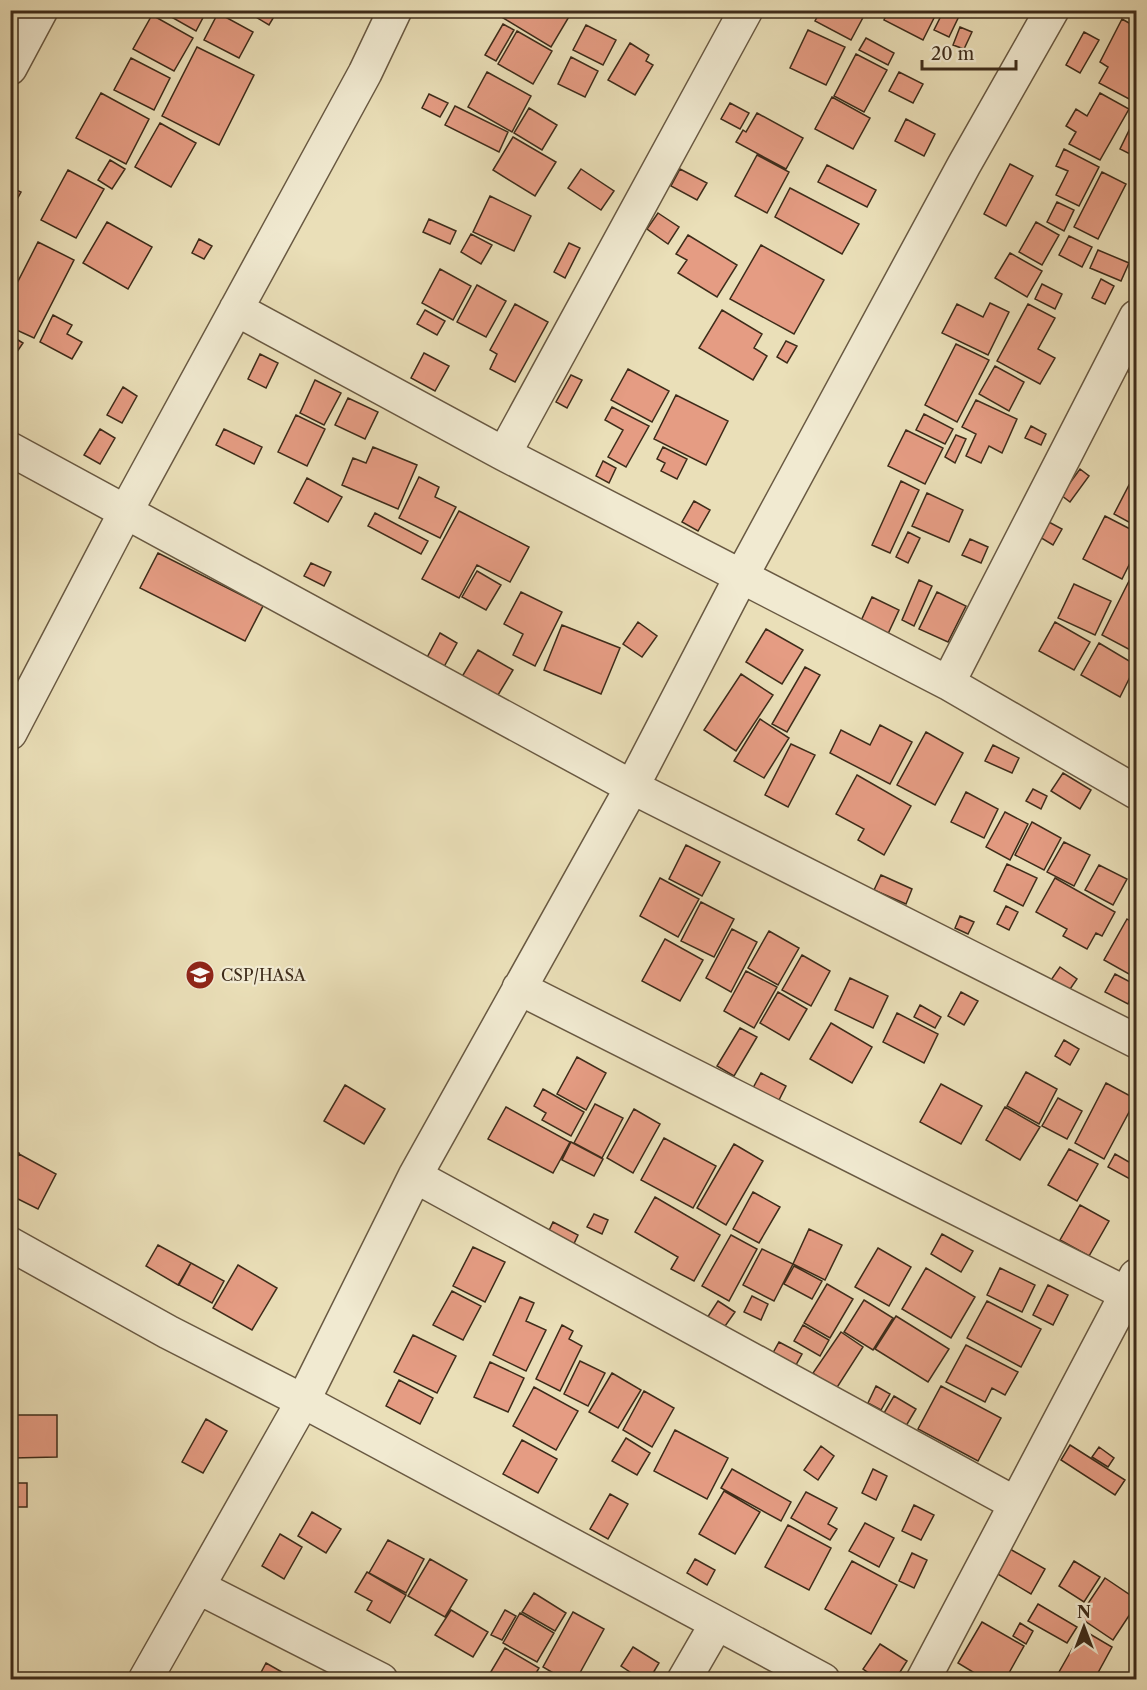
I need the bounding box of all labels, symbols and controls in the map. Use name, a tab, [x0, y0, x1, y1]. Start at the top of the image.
scale bar	[922, 33, 1016, 71]
text: 20 m	[931, 43, 975, 65]
school or university icon: CSP/HASA	[184, 959, 216, 991]
place label: CSP/HASA	[221, 965, 307, 985]
north arrow	[1054, 1597, 1114, 1657]
text: N	[1077, 1602, 1091, 1622]

